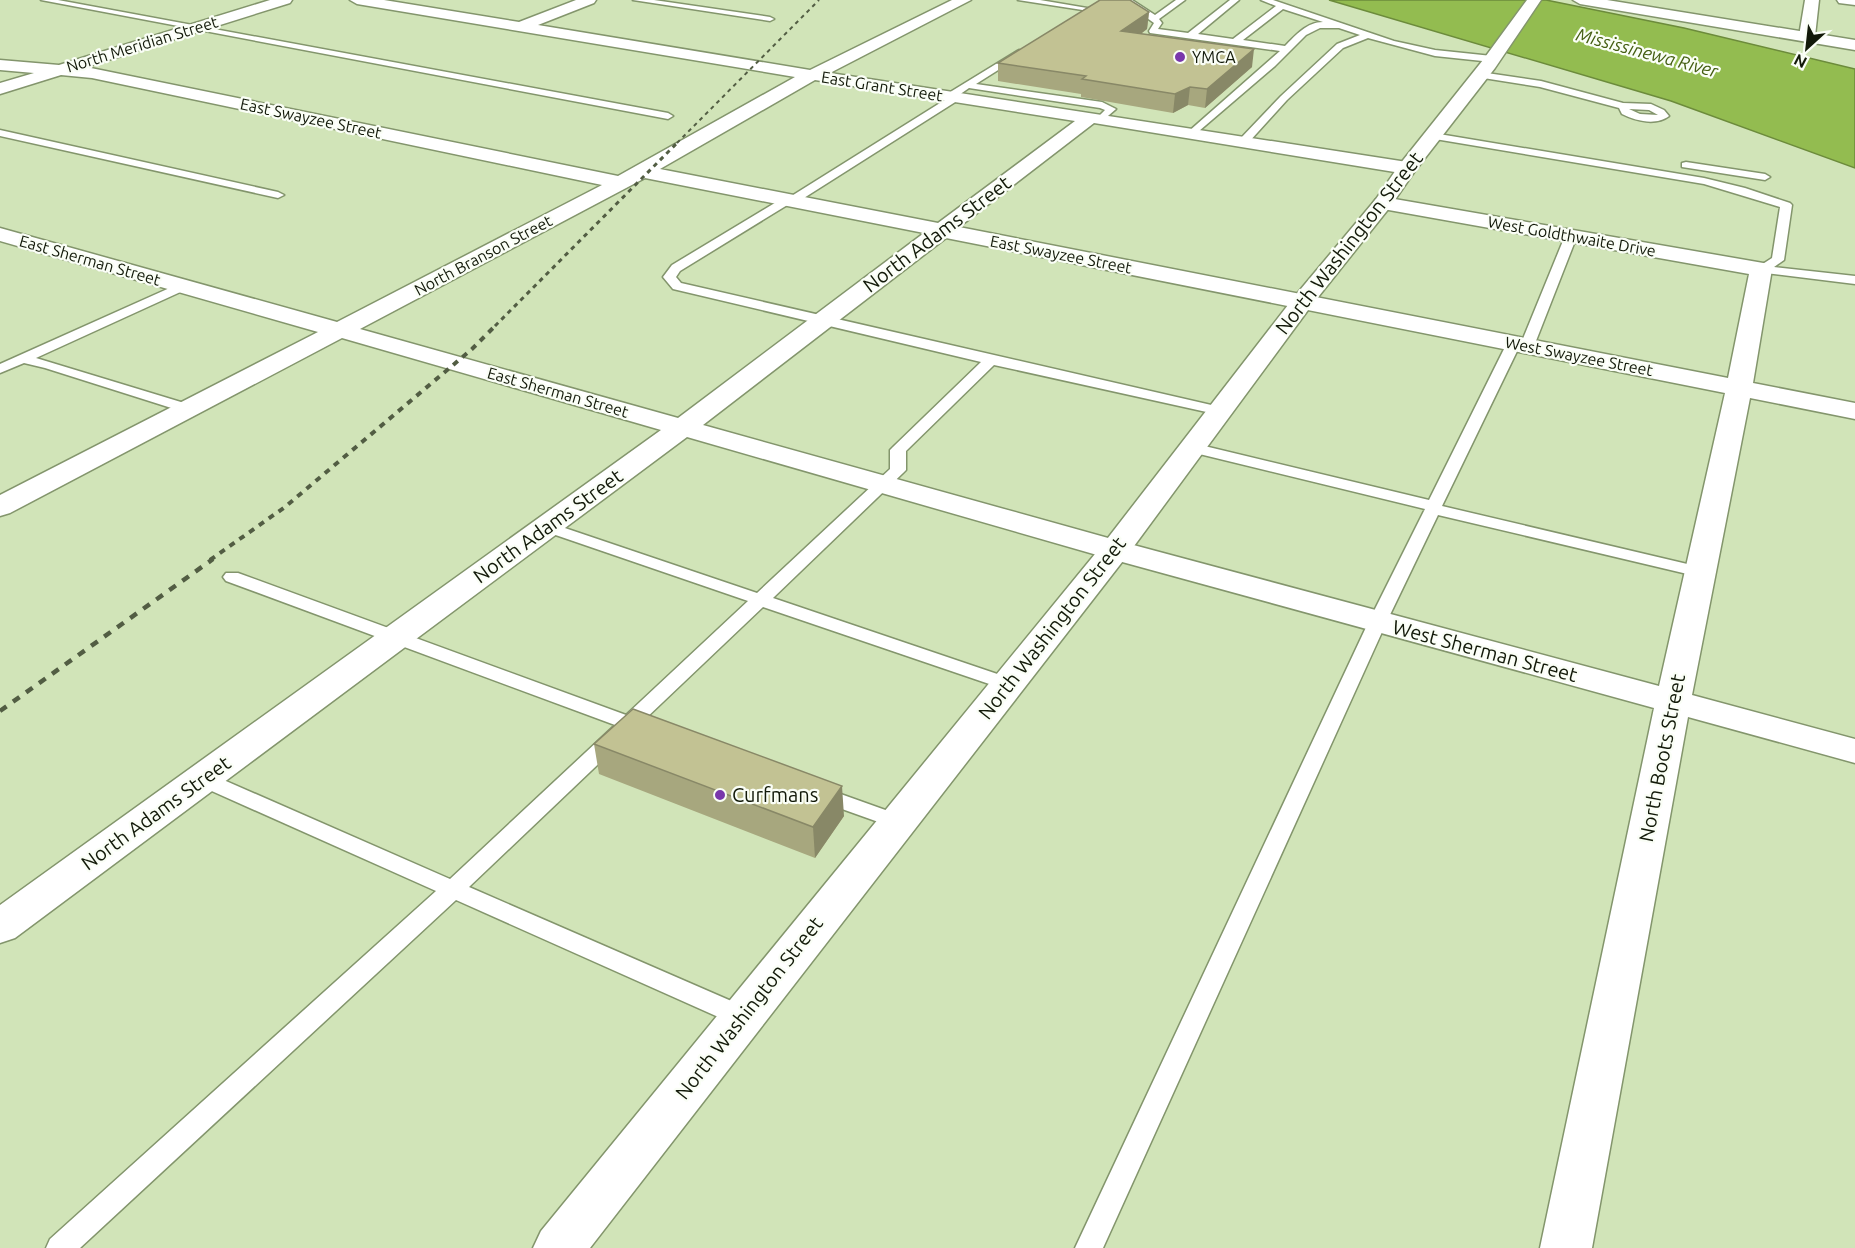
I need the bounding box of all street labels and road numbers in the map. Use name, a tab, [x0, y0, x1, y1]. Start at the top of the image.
street label: North Meridian Street	[64, 12, 221, 76]
street label: East Grant Street	[820, 68, 945, 105]
street label: East Swayzee Street	[239, 94, 384, 142]
street label: North Washington Street	[1270, 147, 1427, 338]
street label: North Adams Street	[858, 171, 1015, 297]
street label: North Branson Street	[411, 211, 556, 299]
street label: West Goldthwaite Drive	[1487, 212, 1657, 260]
street label: East Sherman Street	[17, 231, 163, 289]
street label: East Swayzee Street	[989, 231, 1134, 277]
street label: West Swayzee Street	[1504, 333, 1655, 379]
street label: East Sherman Street	[485, 363, 631, 421]
street label: North Adams Street	[469, 464, 627, 587]
street label: North Washington Street	[973, 532, 1130, 723]
street label: West Sherman Street	[1390, 615, 1580, 686]
street label: North Boots Street	[1634, 672, 1689, 844]
street label: North Adams Street	[77, 751, 235, 874]
street label: North Washington Street	[670, 912, 827, 1103]

